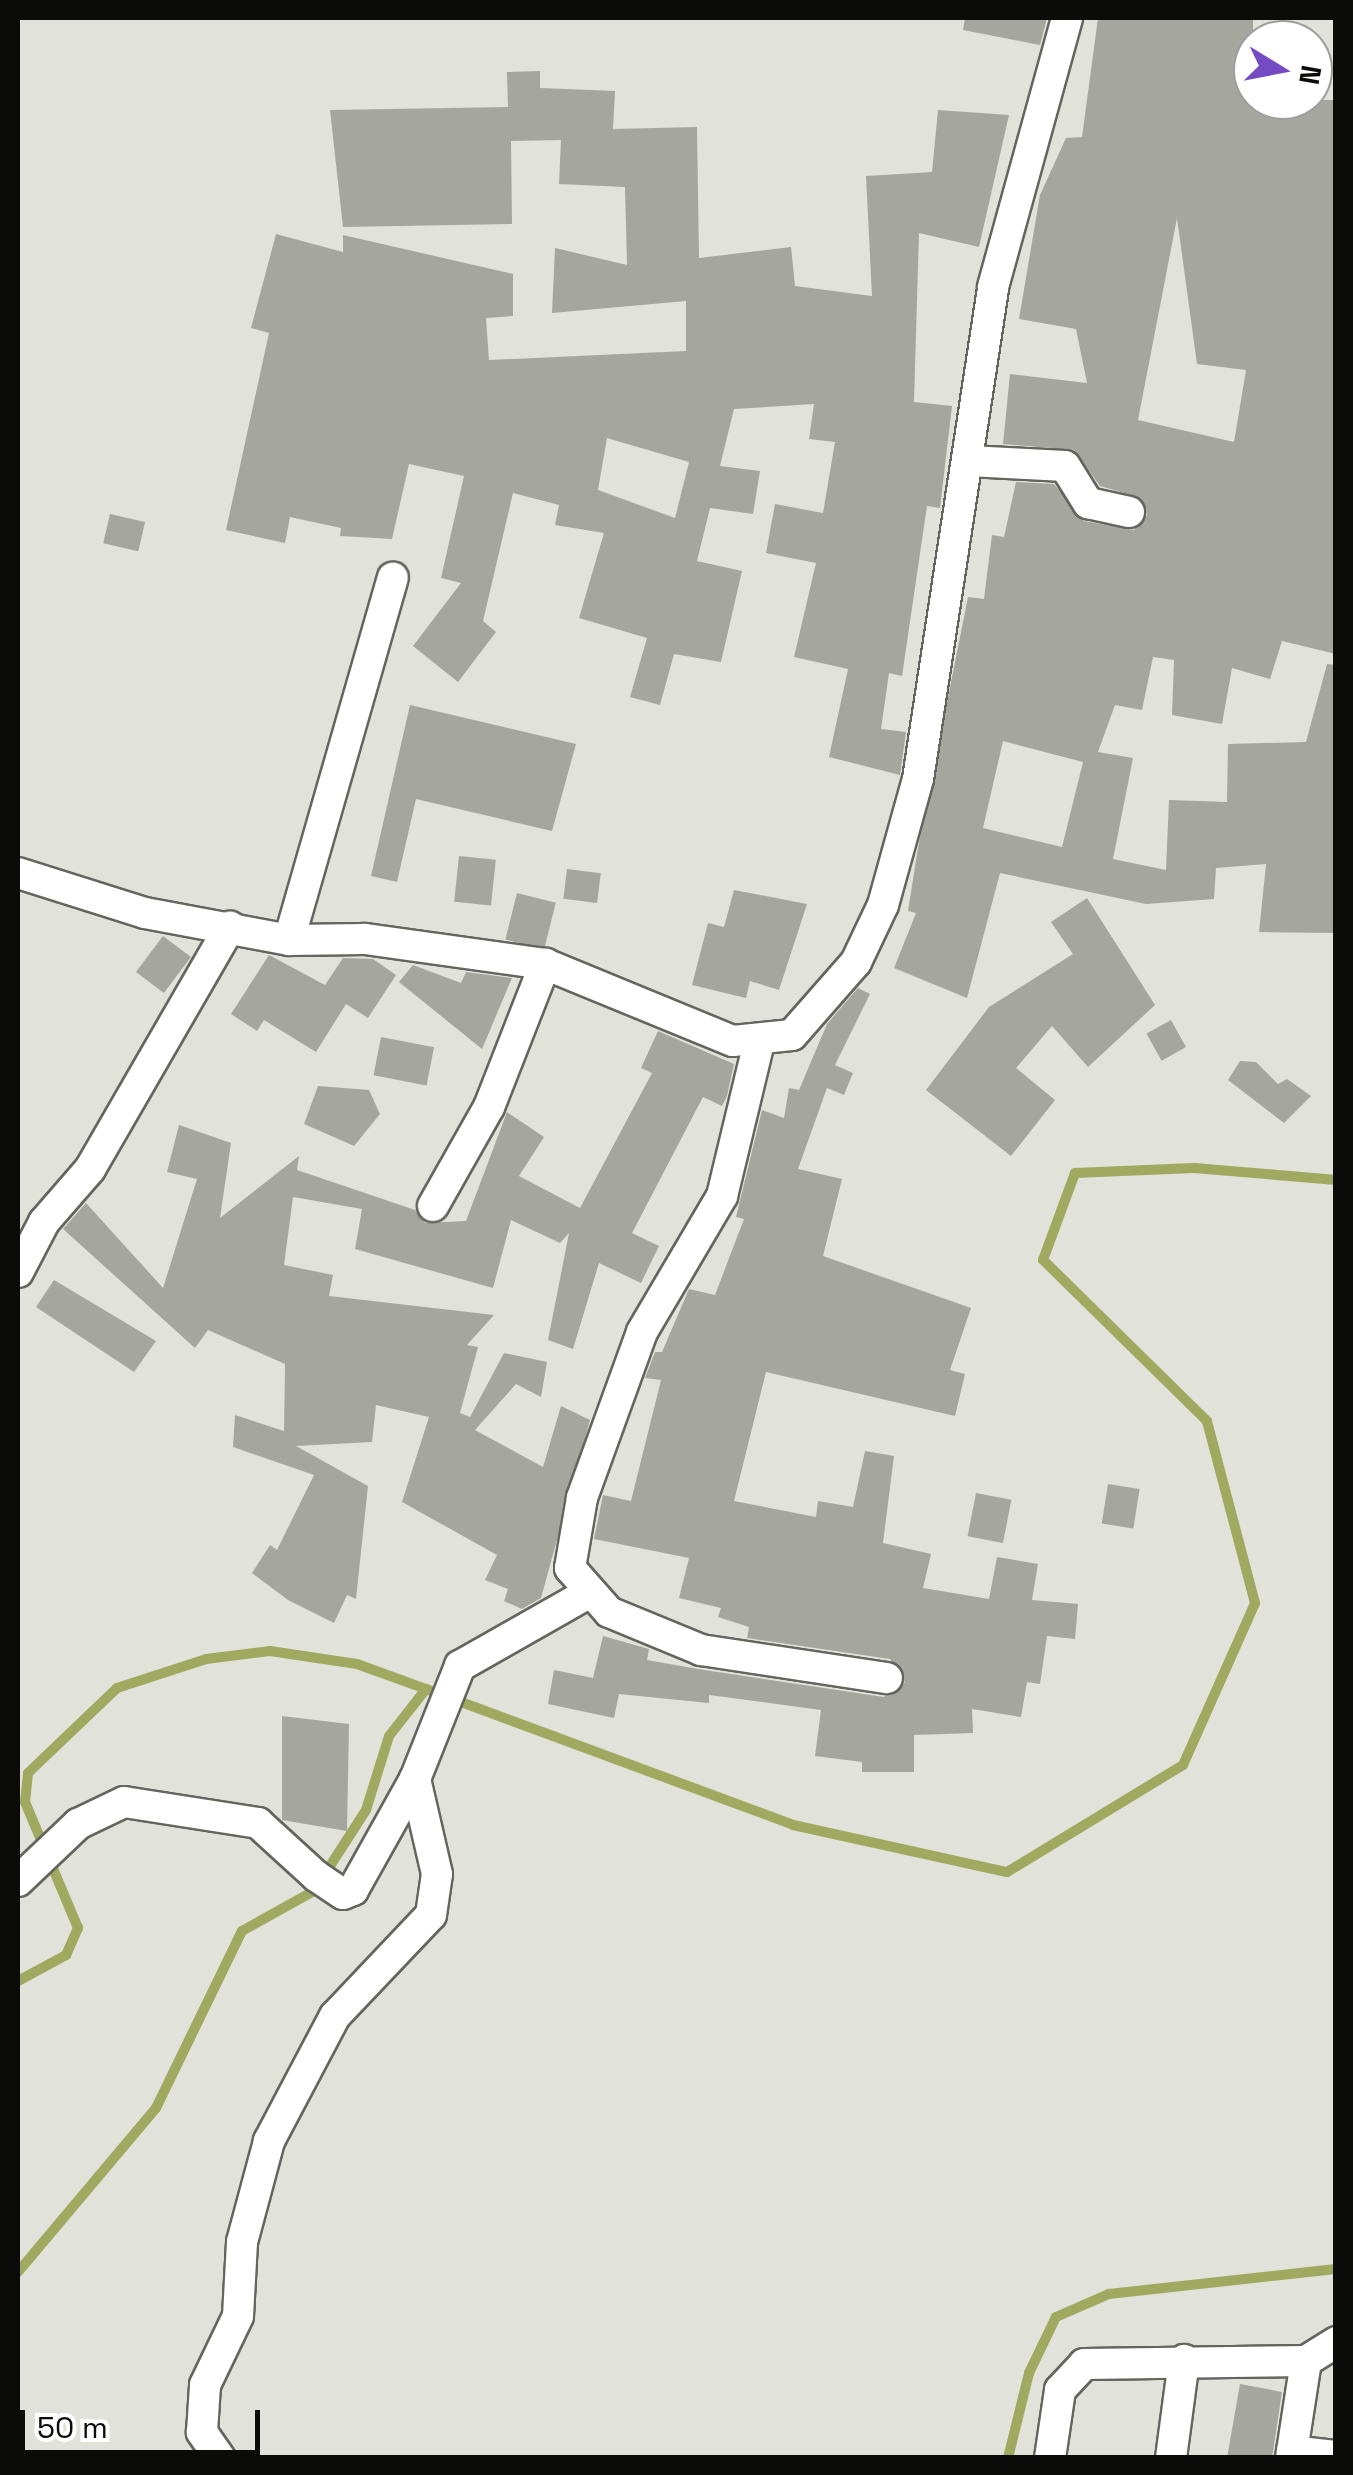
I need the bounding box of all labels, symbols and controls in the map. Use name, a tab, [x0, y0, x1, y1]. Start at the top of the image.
north arrow	[1233, 20, 1333, 120]
text: N	[1291, 62, 1330, 87]
scale bar	[25, 2390, 265, 2452]
text: 50 m	[37, 2408, 108, 2447]

